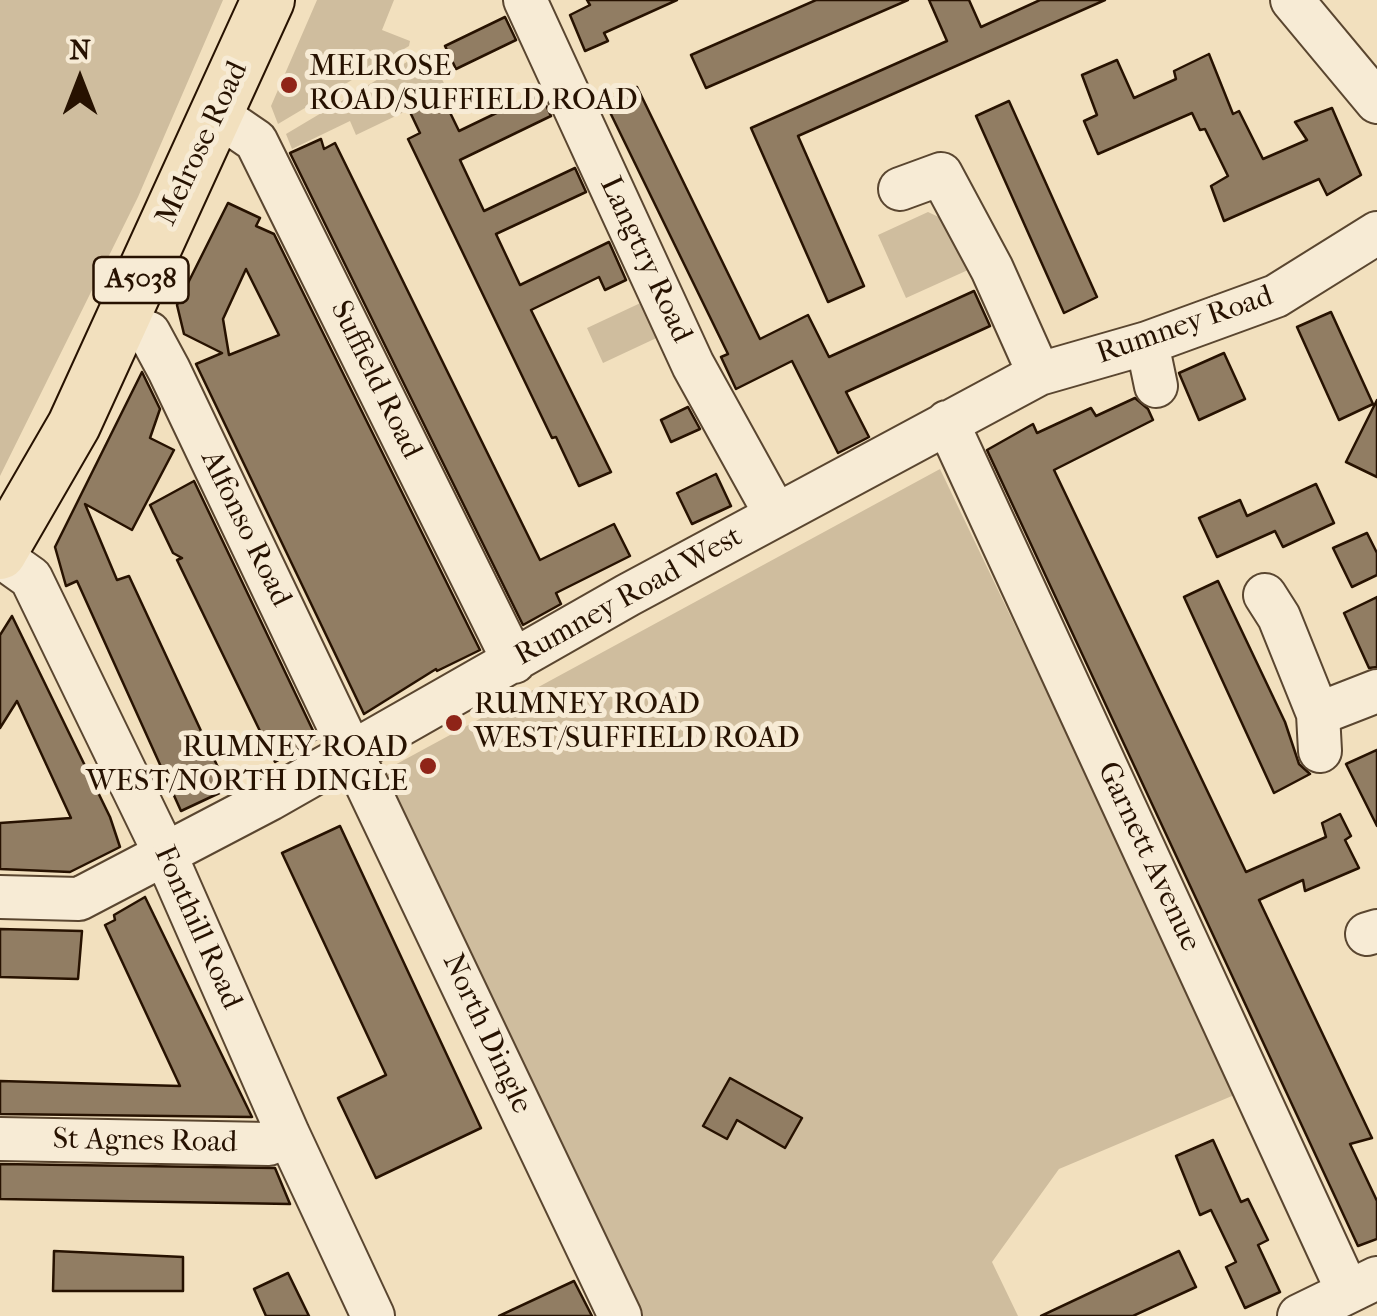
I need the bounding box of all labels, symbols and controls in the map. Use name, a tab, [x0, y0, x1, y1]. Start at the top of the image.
north arrow	[30, 30, 130, 130]
text: N	[69, 33, 91, 66]
place label: MELROSE ROAD/SUFFIELD ROAD	[309, 50, 638, 120]
street label: Melrose Road	[149, 56, 257, 232]
marker: MELROSE ROAD/SUFFIELD ROAD	[278, 74, 300, 96]
street label: Langtry Road	[591, 171, 699, 349]
road number: A5038	[94, 257, 188, 303]
street label: Rumney Road	[1092, 279, 1278, 373]
street label: Suffield Road	[321, 295, 429, 465]
street label: Alfonso Road	[192, 445, 298, 613]
street label: Rumney Road West	[509, 520, 749, 674]
place label: RUMNEY ROAD WEST/SUFFIELD ROAD	[474, 688, 800, 758]
marker: RUMNEY ROAD WEST/SUFFIELD ROAD	[443, 712, 465, 734]
place label: RUMNEY ROAD WEST/NORTH DINGLE	[86, 731, 408, 802]
marker: RUMNEY ROAD WEST/NORTH DINGLE	[417, 755, 439, 777]
street label: Garnett Avenue	[1088, 757, 1208, 957]
street label: Fonthill Road	[145, 841, 249, 1015]
street label: North Dingle	[433, 948, 539, 1120]
street label: St Agnes Road	[52, 1122, 238, 1162]

